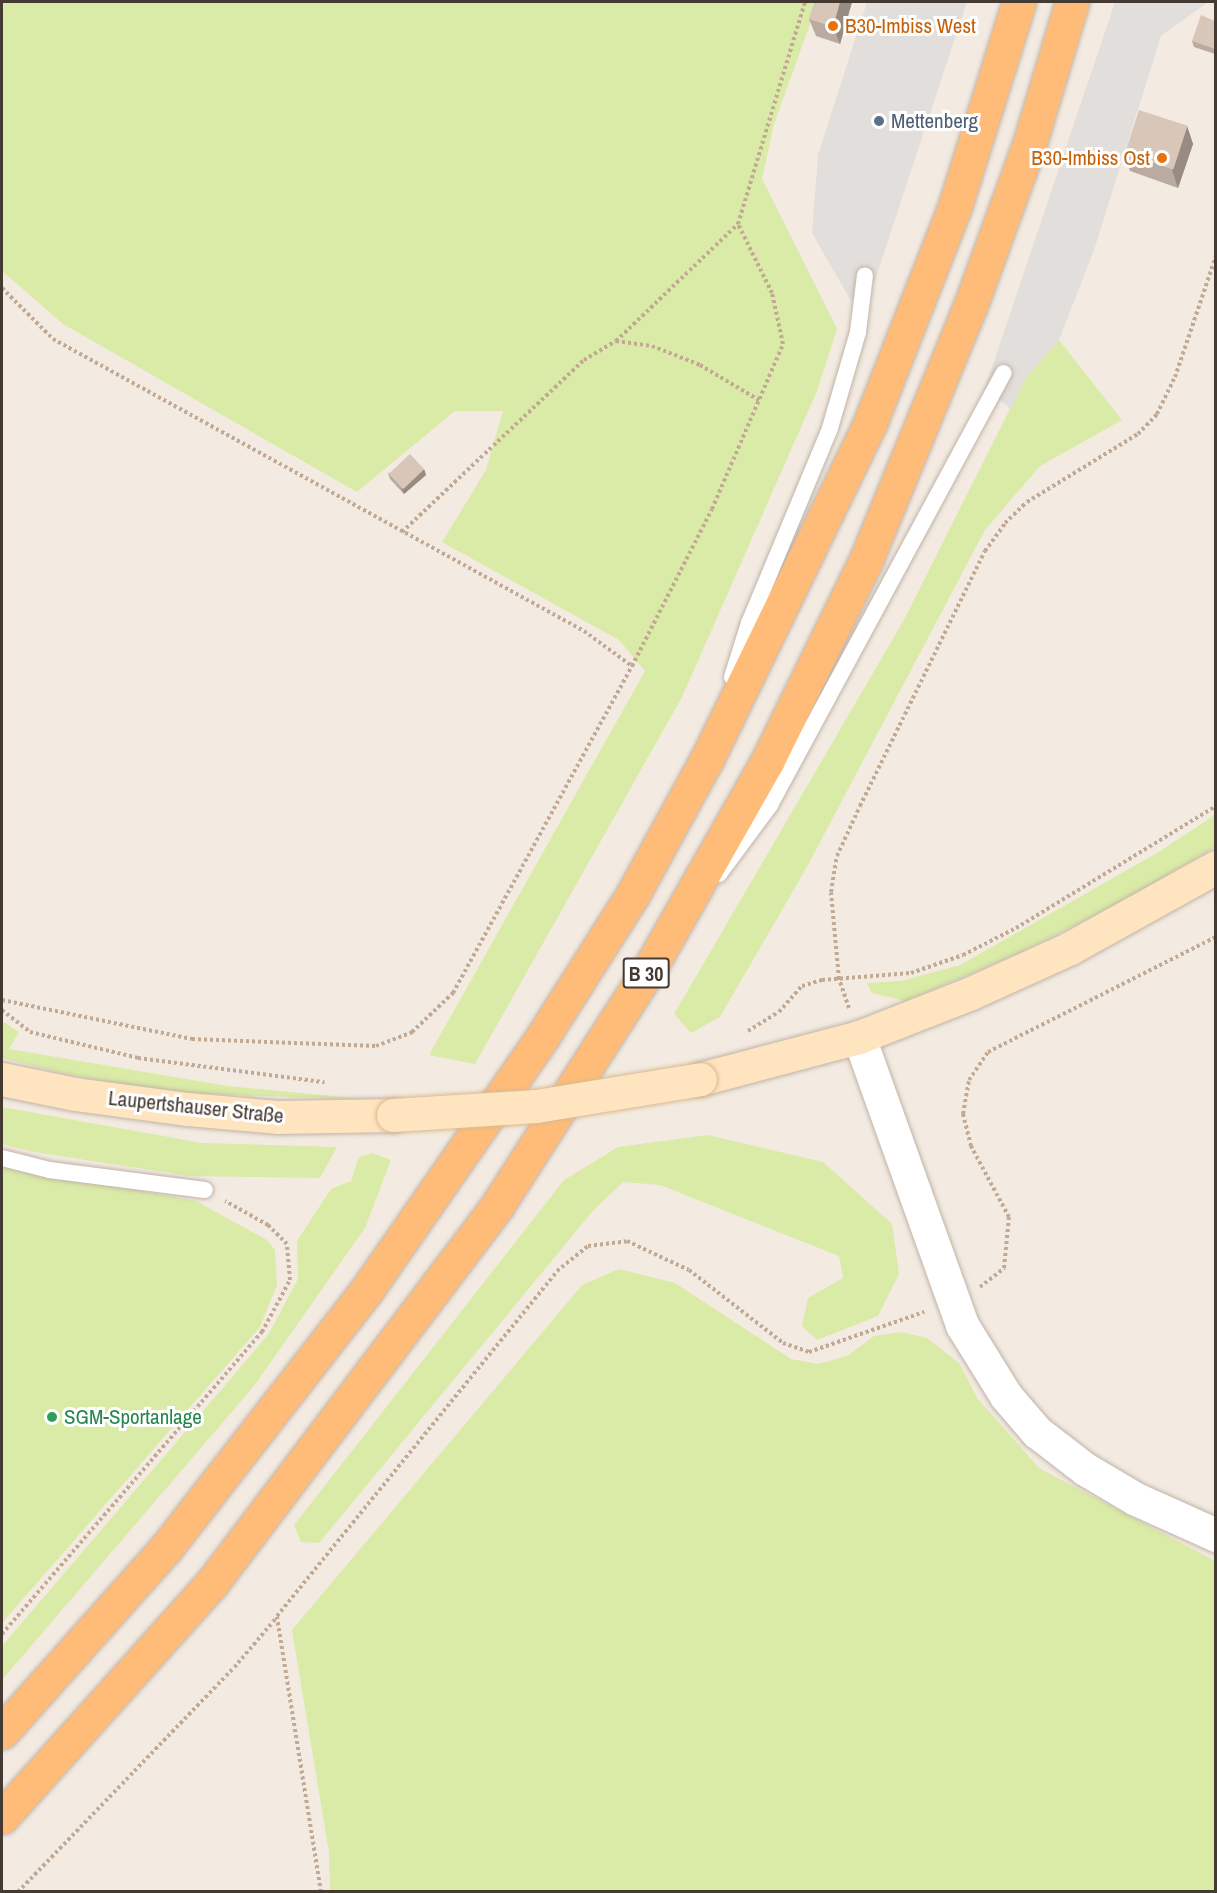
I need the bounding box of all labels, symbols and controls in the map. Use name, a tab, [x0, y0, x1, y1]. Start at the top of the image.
place label: B30-Imbiss West	[845, 13, 976, 39]
marker: B30-Imbiss West	[826, 19, 840, 33]
place label: Mettenberg	[891, 108, 978, 134]
marker: Mettenberg	[872, 114, 886, 128]
place label: B30-Imbiss Ost	[1031, 145, 1150, 171]
marker: B30-Imbiss Ost	[1155, 151, 1169, 165]
road number: B 30	[622, 956, 670, 990]
street label: Laupertshauser Straße	[107, 1085, 285, 1129]
place label: SGM-Sportanlage	[64, 1404, 202, 1430]
marker: SGM-Sportanlage	[45, 1410, 59, 1424]

